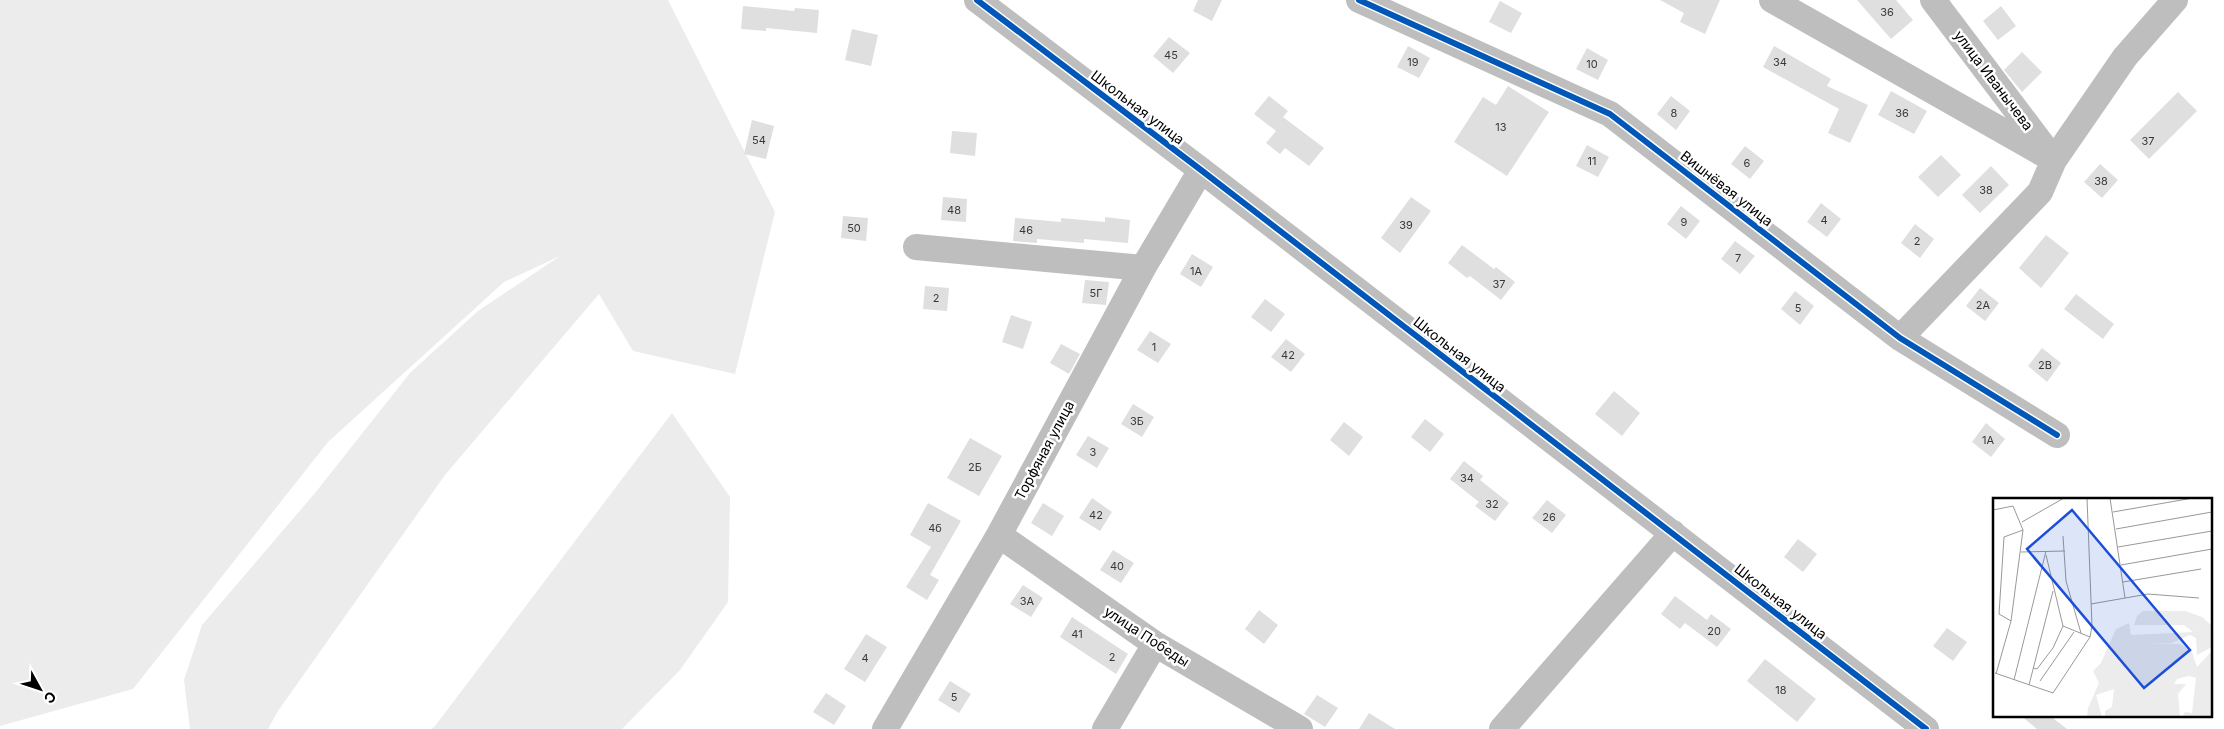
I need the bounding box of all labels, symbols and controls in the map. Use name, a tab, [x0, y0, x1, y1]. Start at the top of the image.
house number: 36	[1880, 5, 1894, 19]
street label: улица Иванычева	[1951, 27, 2037, 133]
house number: 45	[1164, 48, 1178, 62]
house number: 19	[1407, 55, 1419, 69]
house number: 34	[1773, 55, 1787, 69]
house number: 10	[1586, 57, 1598, 71]
street label: Школьная улица	[1088, 66, 1188, 148]
house number: 8	[1671, 106, 1678, 120]
house number: 36	[1895, 106, 1909, 120]
house number: 13	[1495, 120, 1507, 134]
house number: 54	[752, 133, 766, 147]
house number: 37	[2141, 134, 2155, 148]
street label: Вишнёвая улица	[1677, 147, 1777, 229]
house number: 11	[1588, 154, 1596, 168]
house number: 6	[1744, 156, 1751, 170]
house number: 38	[2094, 174, 2108, 188]
house number: 38	[1979, 183, 1993, 197]
house number: 48	[947, 203, 961, 217]
house number: 4	[1820, 213, 1828, 227]
house number: 9	[1681, 215, 1688, 229]
house number: 39	[1399, 218, 1413, 232]
house number: 50	[847, 221, 861, 235]
house number: 46	[1019, 223, 1033, 237]
house number: 2	[1914, 234, 1920, 248]
house number: 7	[1735, 251, 1741, 265]
house number: 1А	[1190, 264, 1202, 278]
house number: 37	[1492, 277, 1506, 291]
house number: 5Г	[1089, 286, 1103, 300]
house number: 2	[933, 291, 939, 305]
house number: 2А	[1976, 298, 1991, 312]
house number: 5	[1795, 301, 1802, 315]
street label: Школьная улица	[1410, 313, 1510, 395]
house number: 1	[1152, 340, 1156, 354]
house number: 42	[1281, 348, 1295, 362]
house number: 2В	[2038, 358, 2052, 372]
street label: Торфяная улица	[1011, 397, 1077, 503]
house number: 3Б	[1130, 414, 1144, 428]
house number: 1А	[1982, 433, 1994, 447]
house number: 3	[1090, 445, 1097, 459]
house number: 2Б	[968, 460, 982, 474]
house number: 34	[1460, 471, 1474, 485]
house number: 32	[1485, 497, 1499, 511]
inset map	[1993, 498, 2212, 716]
house number: 42	[1089, 508, 1103, 522]
house number: 26	[1542, 510, 1556, 524]
house number: 4б	[928, 521, 942, 535]
house number: 40	[1110, 559, 1124, 573]
street label: Школьная улица	[1731, 560, 1831, 642]
house number: 3А	[1020, 594, 1035, 608]
street label: улица Победы	[1101, 602, 1193, 670]
house number: 20	[1707, 624, 1721, 638]
house number: 41	[1071, 627, 1083, 641]
house number: 2	[1109, 650, 1115, 664]
house number: 4	[861, 651, 869, 665]
north arrow	[15, 664, 65, 714]
house number: 18	[1775, 683, 1787, 697]
text: С	[41, 688, 60, 707]
house number: 5	[951, 690, 958, 704]

